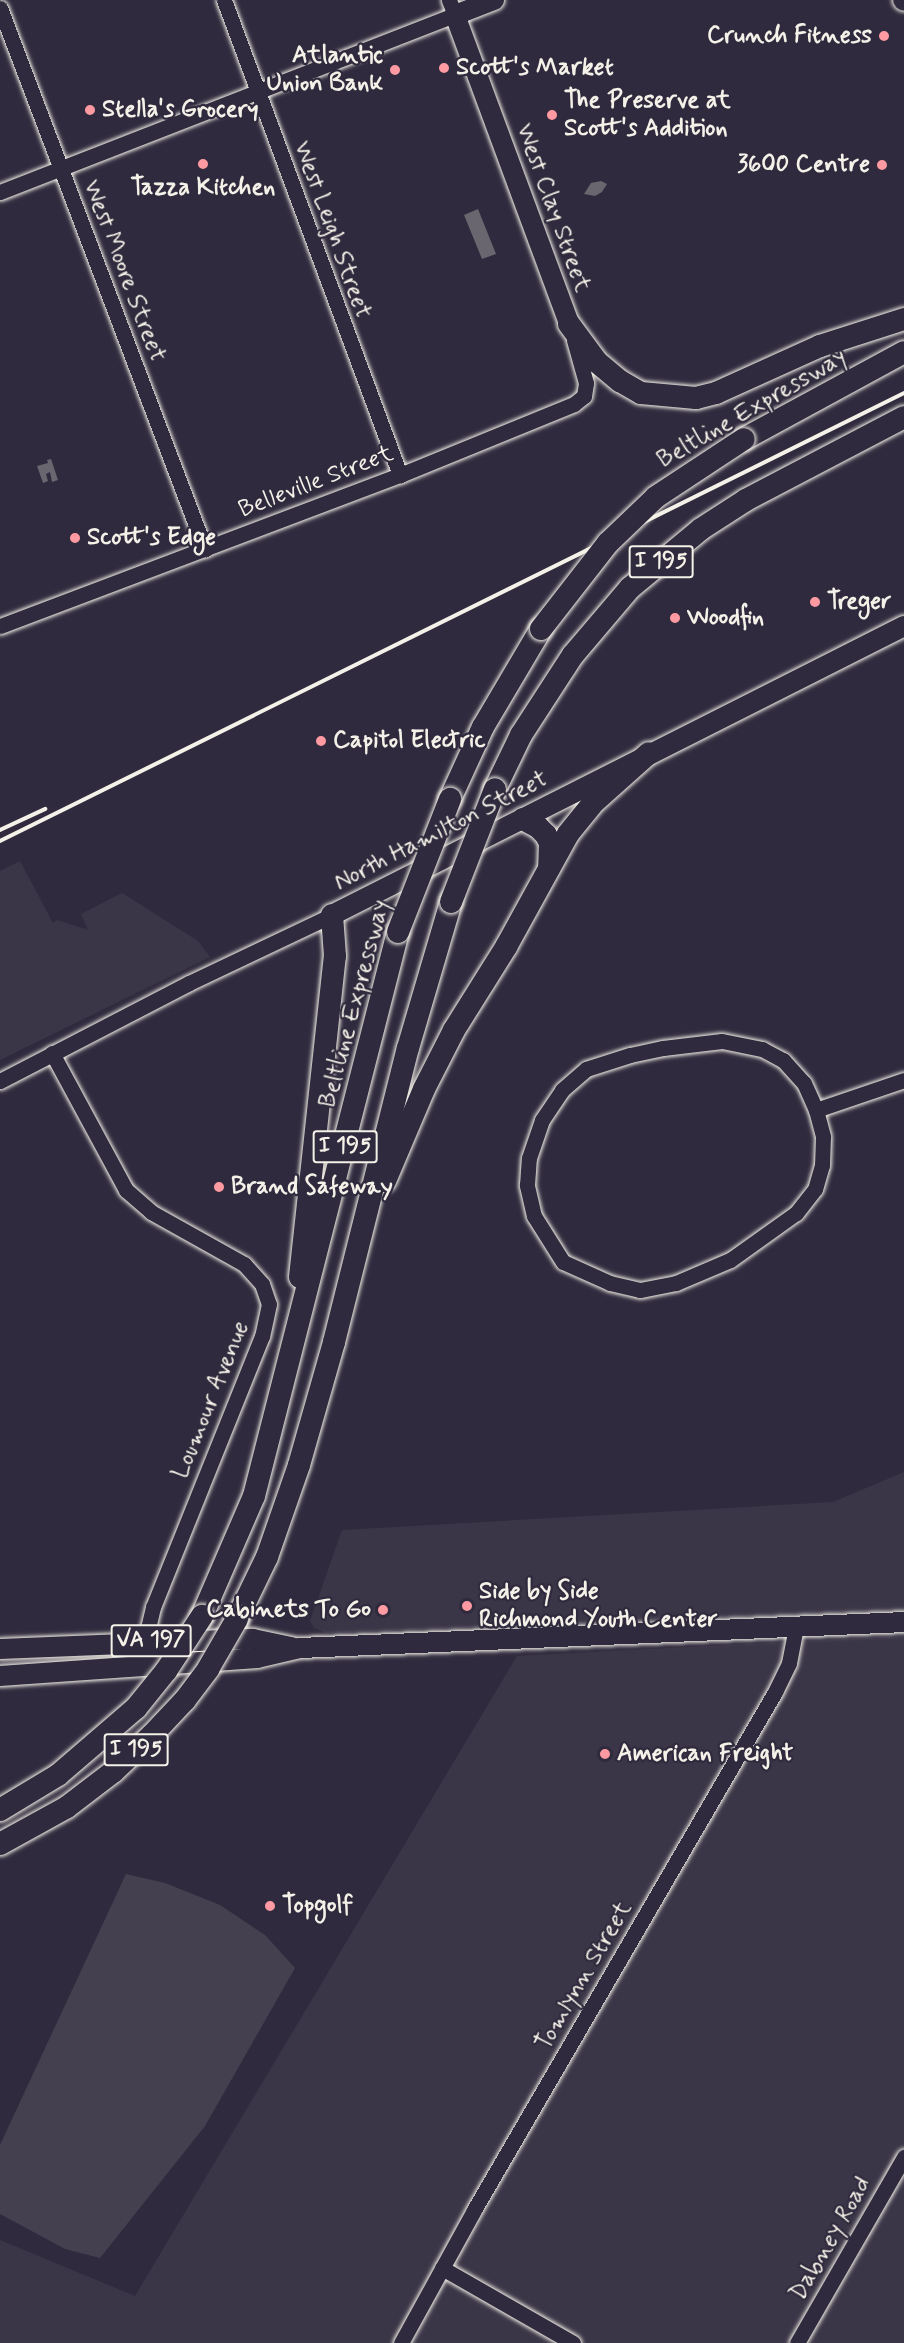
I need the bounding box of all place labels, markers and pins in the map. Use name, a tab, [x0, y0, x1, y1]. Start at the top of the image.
place label: Crunch Fitness	[707, 22, 872, 50]
marker: Crunch Fitness	[877, 29, 891, 43]
place label: Atlantic Union Bank	[268, 42, 383, 98]
place label: Scott's Market	[456, 54, 616, 82]
marker: Scott's Market	[437, 61, 451, 75]
marker: Atlantic Union Bank	[388, 63, 402, 77]
place label: The Preserve at Scott's Addition	[564, 87, 727, 143]
place label: Stella's Grocery	[102, 96, 258, 124]
marker: Stella's Grocery	[83, 103, 97, 117]
marker: The Preserve at Scott's Addition	[545, 108, 559, 122]
place label: 3600 Centre	[737, 151, 870, 179]
marker: Tazza Kitchen	[196, 157, 210, 171]
marker: 3600 Centre	[875, 158, 889, 172]
place label: Tazza Kitchen	[131, 174, 275, 202]
place label: Scott's Edge	[87, 524, 214, 552]
marker: Scott's Edge	[68, 531, 82, 545]
place label: Treger	[827, 588, 891, 616]
marker: Treger	[808, 595, 822, 609]
place label: Woodfin	[687, 604, 764, 632]
marker: Woodfin	[668, 611, 682, 625]
place label: Capitol Electric	[333, 727, 486, 755]
marker: Capitol Electric	[314, 734, 328, 748]
place label: Brand Safeway	[231, 1173, 396, 1201]
marker: Brand Safeway	[212, 1180, 226, 1194]
place label: Side by Side Richmond Youth Center	[479, 1578, 718, 1634]
place label: Cabinets To Go	[208, 1596, 371, 1624]
marker: Side by Side Richmond Youth Center	[460, 1599, 474, 1613]
marker: Cabinets To Go	[376, 1603, 390, 1617]
place label: American Freight	[617, 1740, 791, 1768]
marker: American Freight	[598, 1747, 612, 1761]
place label: Topgolf	[282, 1892, 353, 1920]
marker: Topgolf	[263, 1899, 277, 1913]

